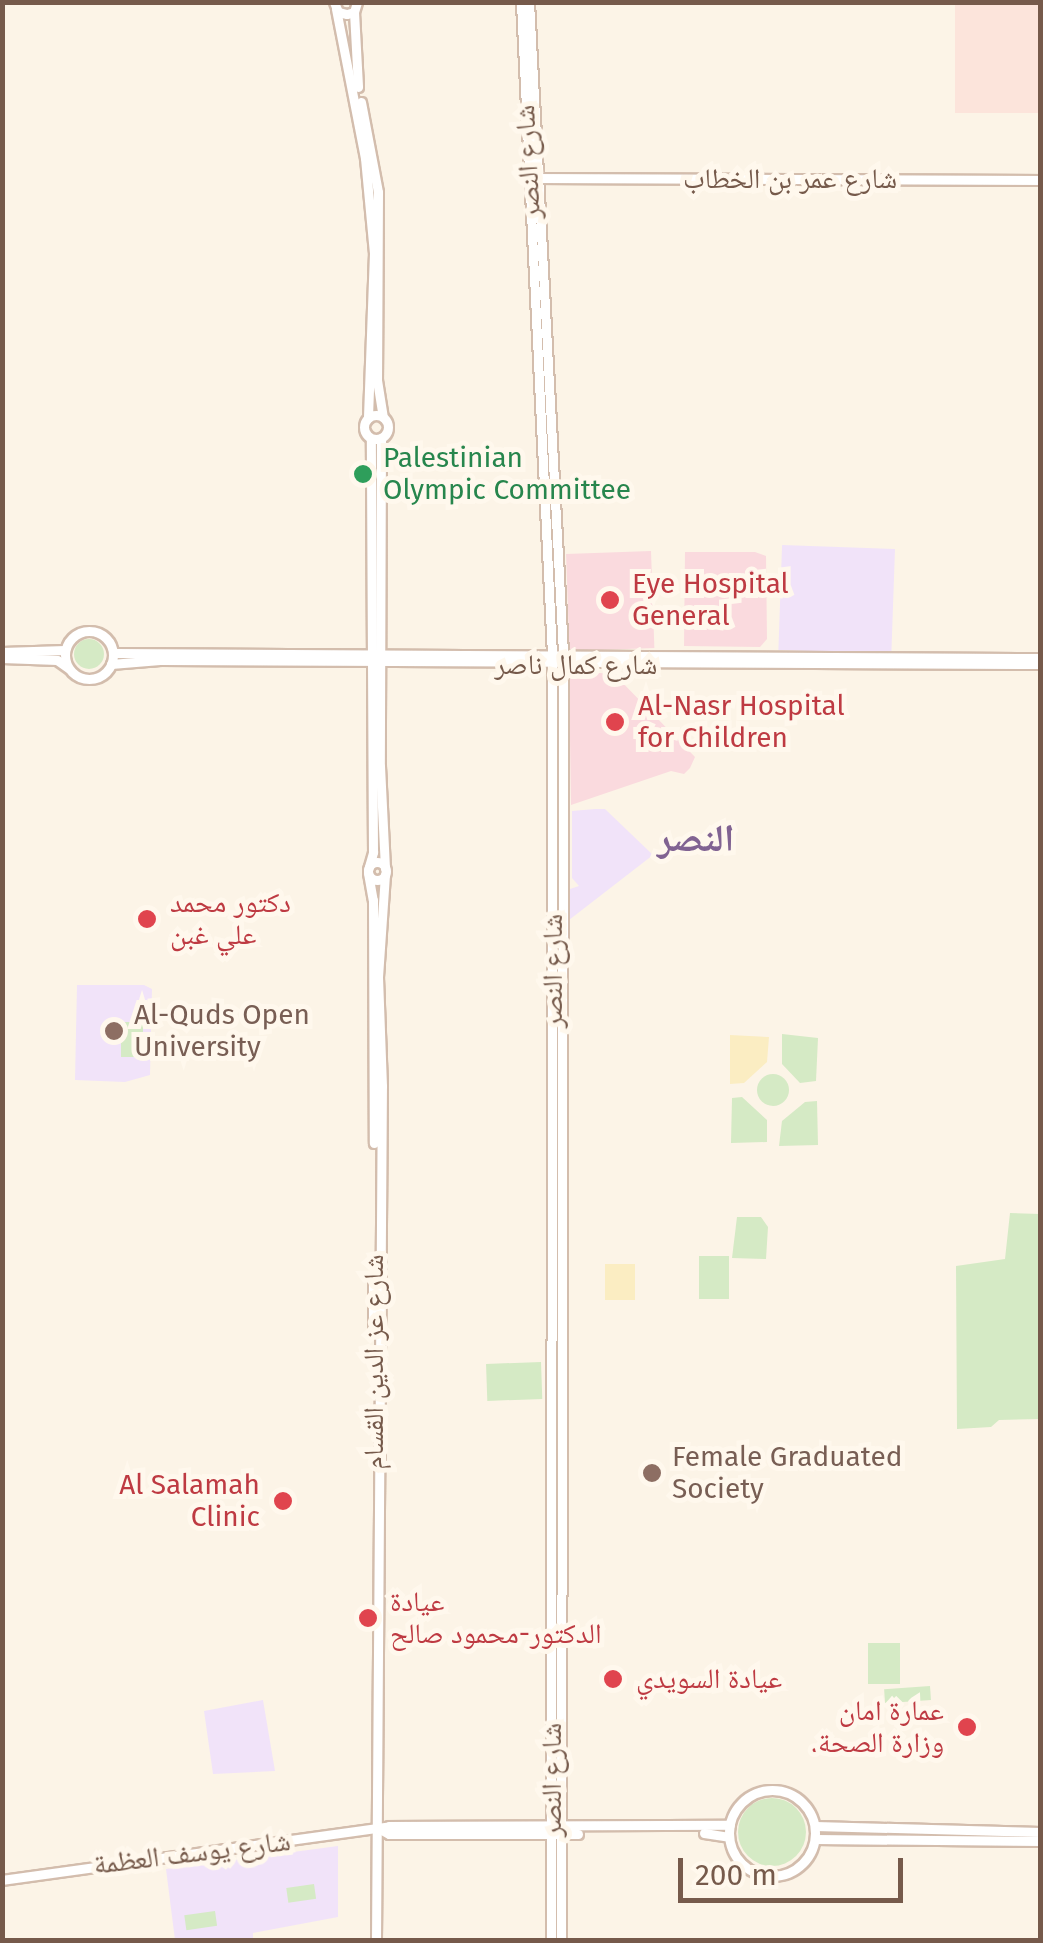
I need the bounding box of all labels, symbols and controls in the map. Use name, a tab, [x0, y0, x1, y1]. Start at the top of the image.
street label: شارع النصر	[508, 104, 548, 220]
street label: شارع عمر بن الخطاب	[683, 162, 897, 196]
place label: Palestinian Olympic Committee	[383, 441, 631, 507]
marker: Palestinian Olympic Committee	[352, 463, 374, 485]
place label: Eye Hospital General	[632, 567, 789, 633]
marker: Eye Hospital General	[597, 587, 623, 613]
street label: شارع كمال ناصر	[494, 648, 658, 682]
place label: Al-Nasr Hospital for Children	[638, 689, 845, 755]
marker: Al-Nasr Hospital for Children	[602, 709, 628, 735]
district label: النصر	[657, 816, 735, 862]
place label: دكتور محمد علي غبن	[170, 886, 291, 952]
marker: دكتور محمد علي غبن	[134, 906, 160, 932]
street label: شارع النصر	[536, 914, 570, 1028]
place label: Al-Quds Open University	[134, 998, 310, 1064]
marker: Al-Quds Open University	[103, 1020, 125, 1042]
street label: شارع عز الدين القسام	[357, 1254, 391, 1470]
place label: Female Graduated Society	[672, 1440, 902, 1506]
marker: Female Graduated Society	[641, 1462, 663, 1484]
place label: Al Salamah Clinic	[119, 1468, 260, 1534]
marker: Al Salamah Clinic	[270, 1488, 296, 1514]
place label: عيادة الدكتور-محمود صالح	[390, 1585, 602, 1651]
marker: عيادة الدكتور-محمود صالح	[355, 1605, 381, 1631]
place label: عيادة السويدي	[636, 1662, 782, 1696]
marker: عيادة السويدي	[600, 1666, 626, 1692]
place label: عمارة امان .وزارة الصحة	[811, 1694, 944, 1760]
marker: عمارة امان .وزارة الصحة	[954, 1714, 980, 1740]
street label: شارع النصر	[535, 1723, 569, 1837]
street label: شارع يوسف العظمة	[92, 1824, 292, 1882]
scale bar	[683, 1838, 908, 1900]
text: 200 m	[695, 1857, 777, 1893]

